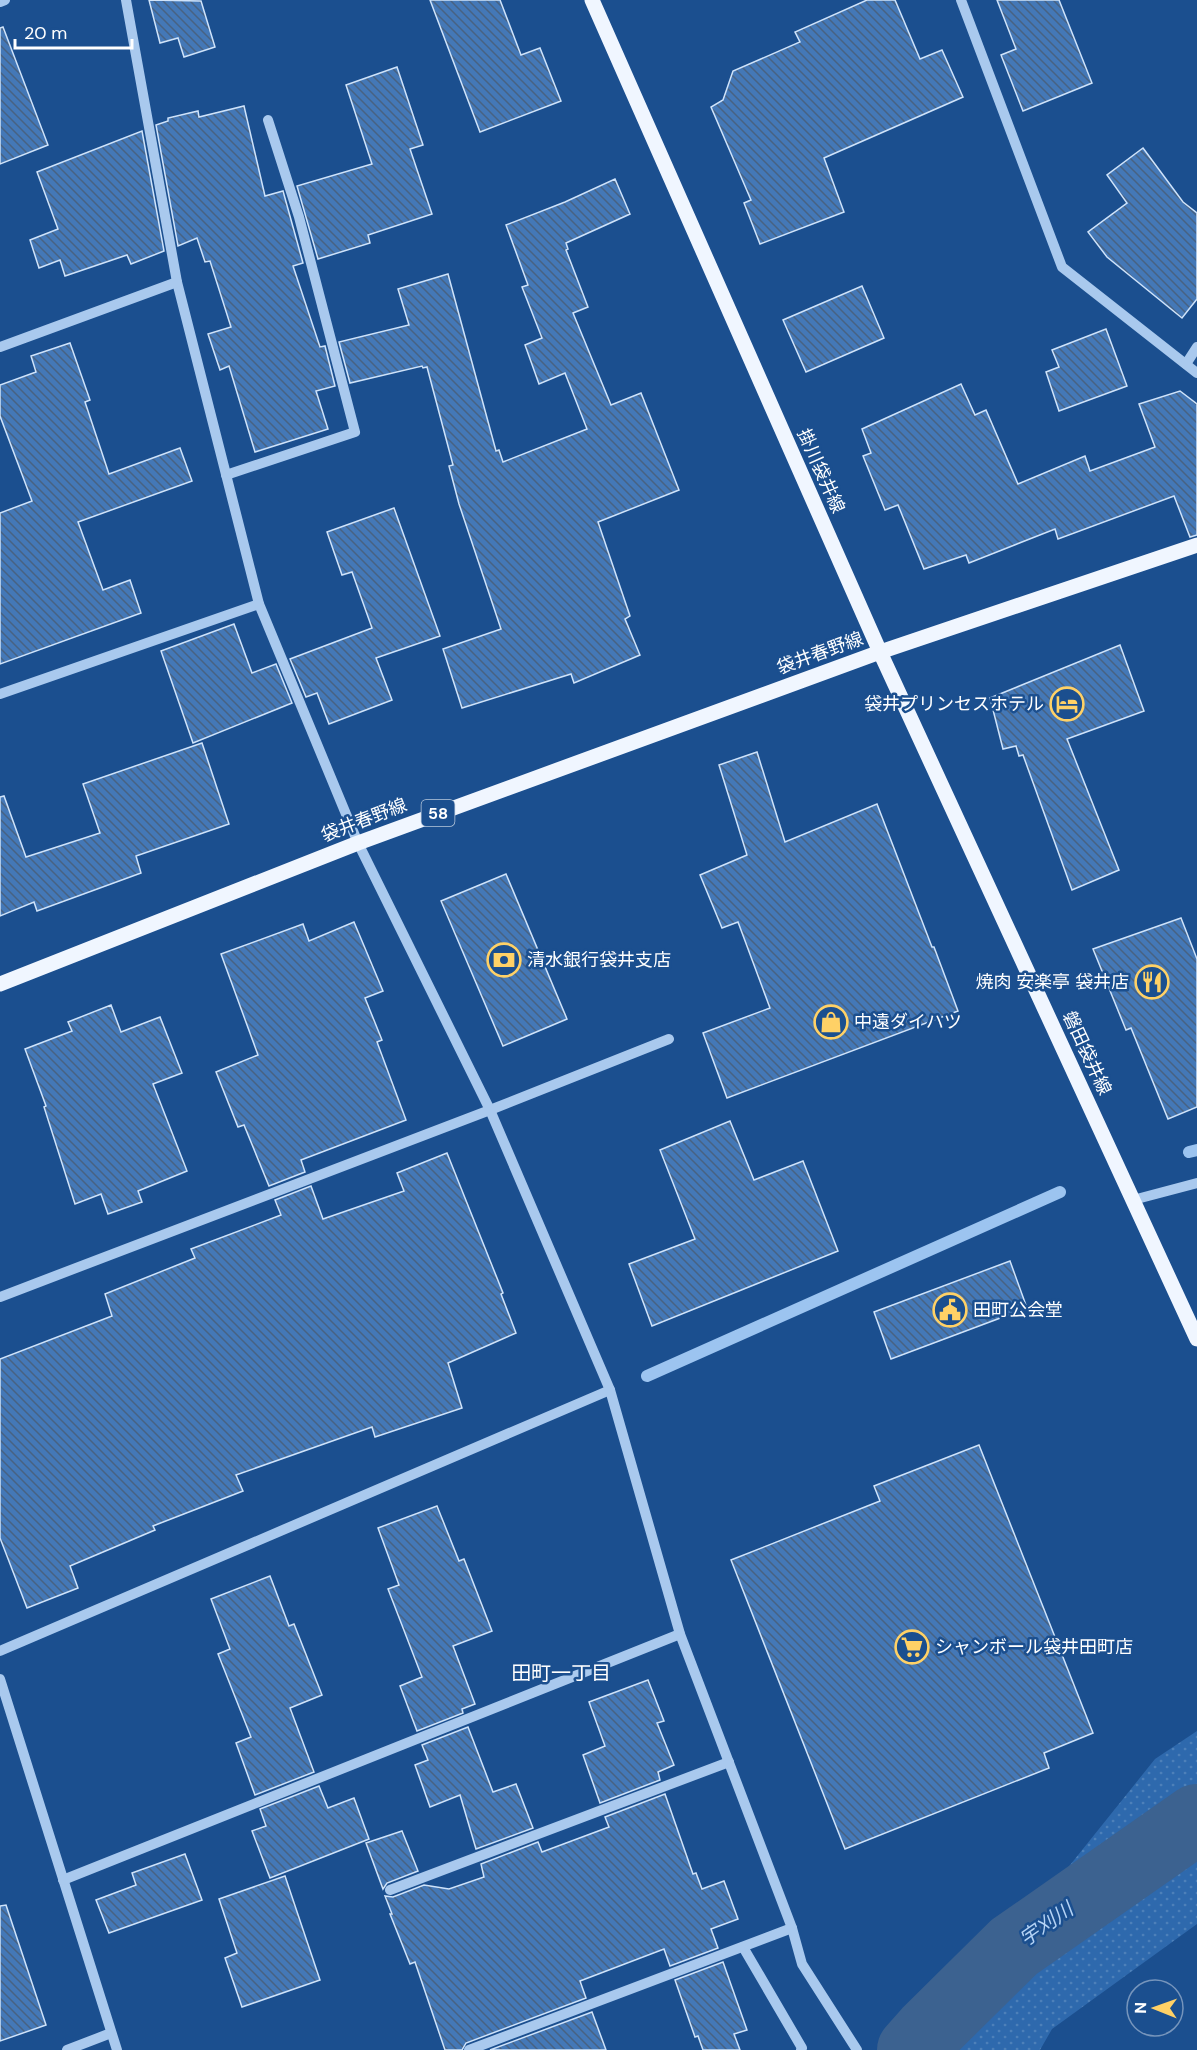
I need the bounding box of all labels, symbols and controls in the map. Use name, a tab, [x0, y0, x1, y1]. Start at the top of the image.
scale bar	[15, 12, 132, 50]
text: 20 m	[24, 21, 67, 45]
street label: 掛川袋井線	[792, 425, 850, 517]
street label: 袋井春野線	[774, 626, 866, 680]
hotel icon: 袋井プリンセスホテル	[1049, 686, 1085, 722]
place label: 袋井プリンセスホテル	[864, 692, 1044, 716]
street label: 袋井春野線	[318, 793, 410, 847]
road number: 58	[422, 800, 454, 826]
bank icon: 清水銀行袋井支店	[486, 942, 522, 978]
place label: 清水銀行袋井支店	[527, 948, 671, 972]
restaurant icon: 焼肉 安楽亭 袋井店	[1134, 964, 1170, 1000]
place label: 焼肉 安楽亭 袋井店	[975, 970, 1129, 994]
shop icon: 中遠ダイハツ	[813, 1004, 849, 1040]
street label: 磐田袋井線	[1057, 1007, 1117, 1099]
place label: 中遠ダイハツ	[854, 1010, 962, 1034]
public building icon: 田町公会堂	[932, 1292, 968, 1328]
place label: 田町公会堂	[973, 1298, 1063, 1322]
supermarket icon: シャンボール袋井田町店	[894, 1629, 930, 1665]
place label: シャンボール袋井田町店	[935, 1635, 1133, 1659]
district label: 田町一丁目	[511, 1660, 611, 1686]
water label: 宇刈川	[1014, 1895, 1080, 1952]
north arrow	[1125, 1978, 1185, 2038]
text: N	[1130, 2002, 1151, 2014]

